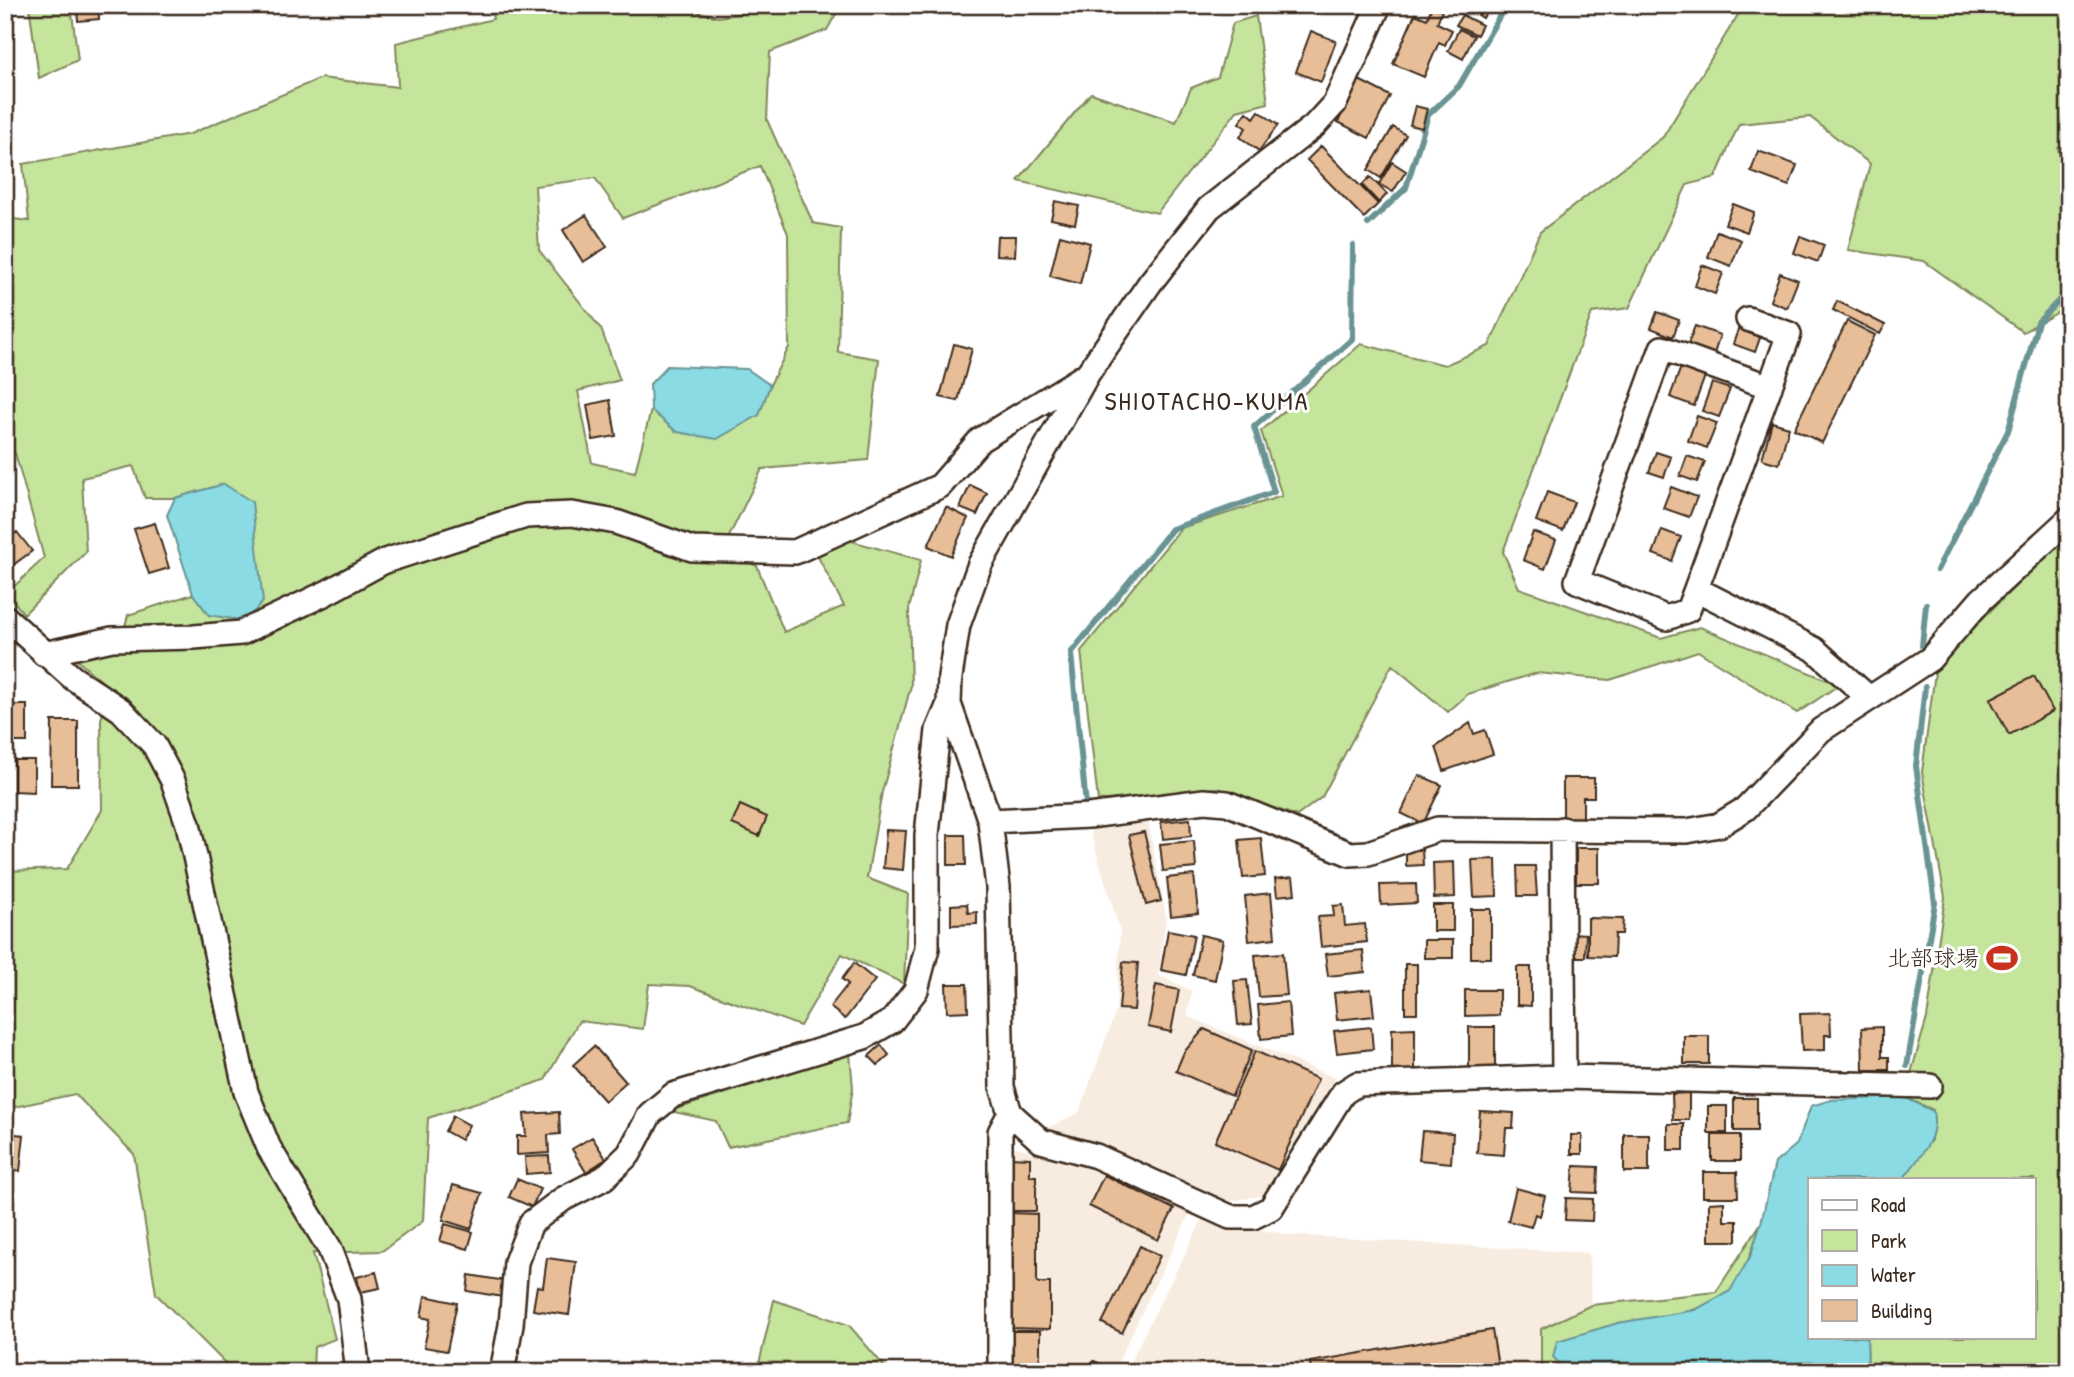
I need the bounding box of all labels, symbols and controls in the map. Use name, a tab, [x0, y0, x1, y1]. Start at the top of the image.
district label: SHIOTACHO-KUMA	[1105, 383, 1309, 418]
sports icon: 北部球場	[1985, 941, 2019, 975]
place label: 北部球場	[1887, 942, 1979, 973]
legend	[1808, 1178, 2036, 1338]
text: Road	[1871, 1190, 1905, 1219]
text: Park	[1871, 1226, 1906, 1255]
text: Water	[1871, 1260, 1916, 1289]
text: Building	[1871, 1296, 1932, 1325]

